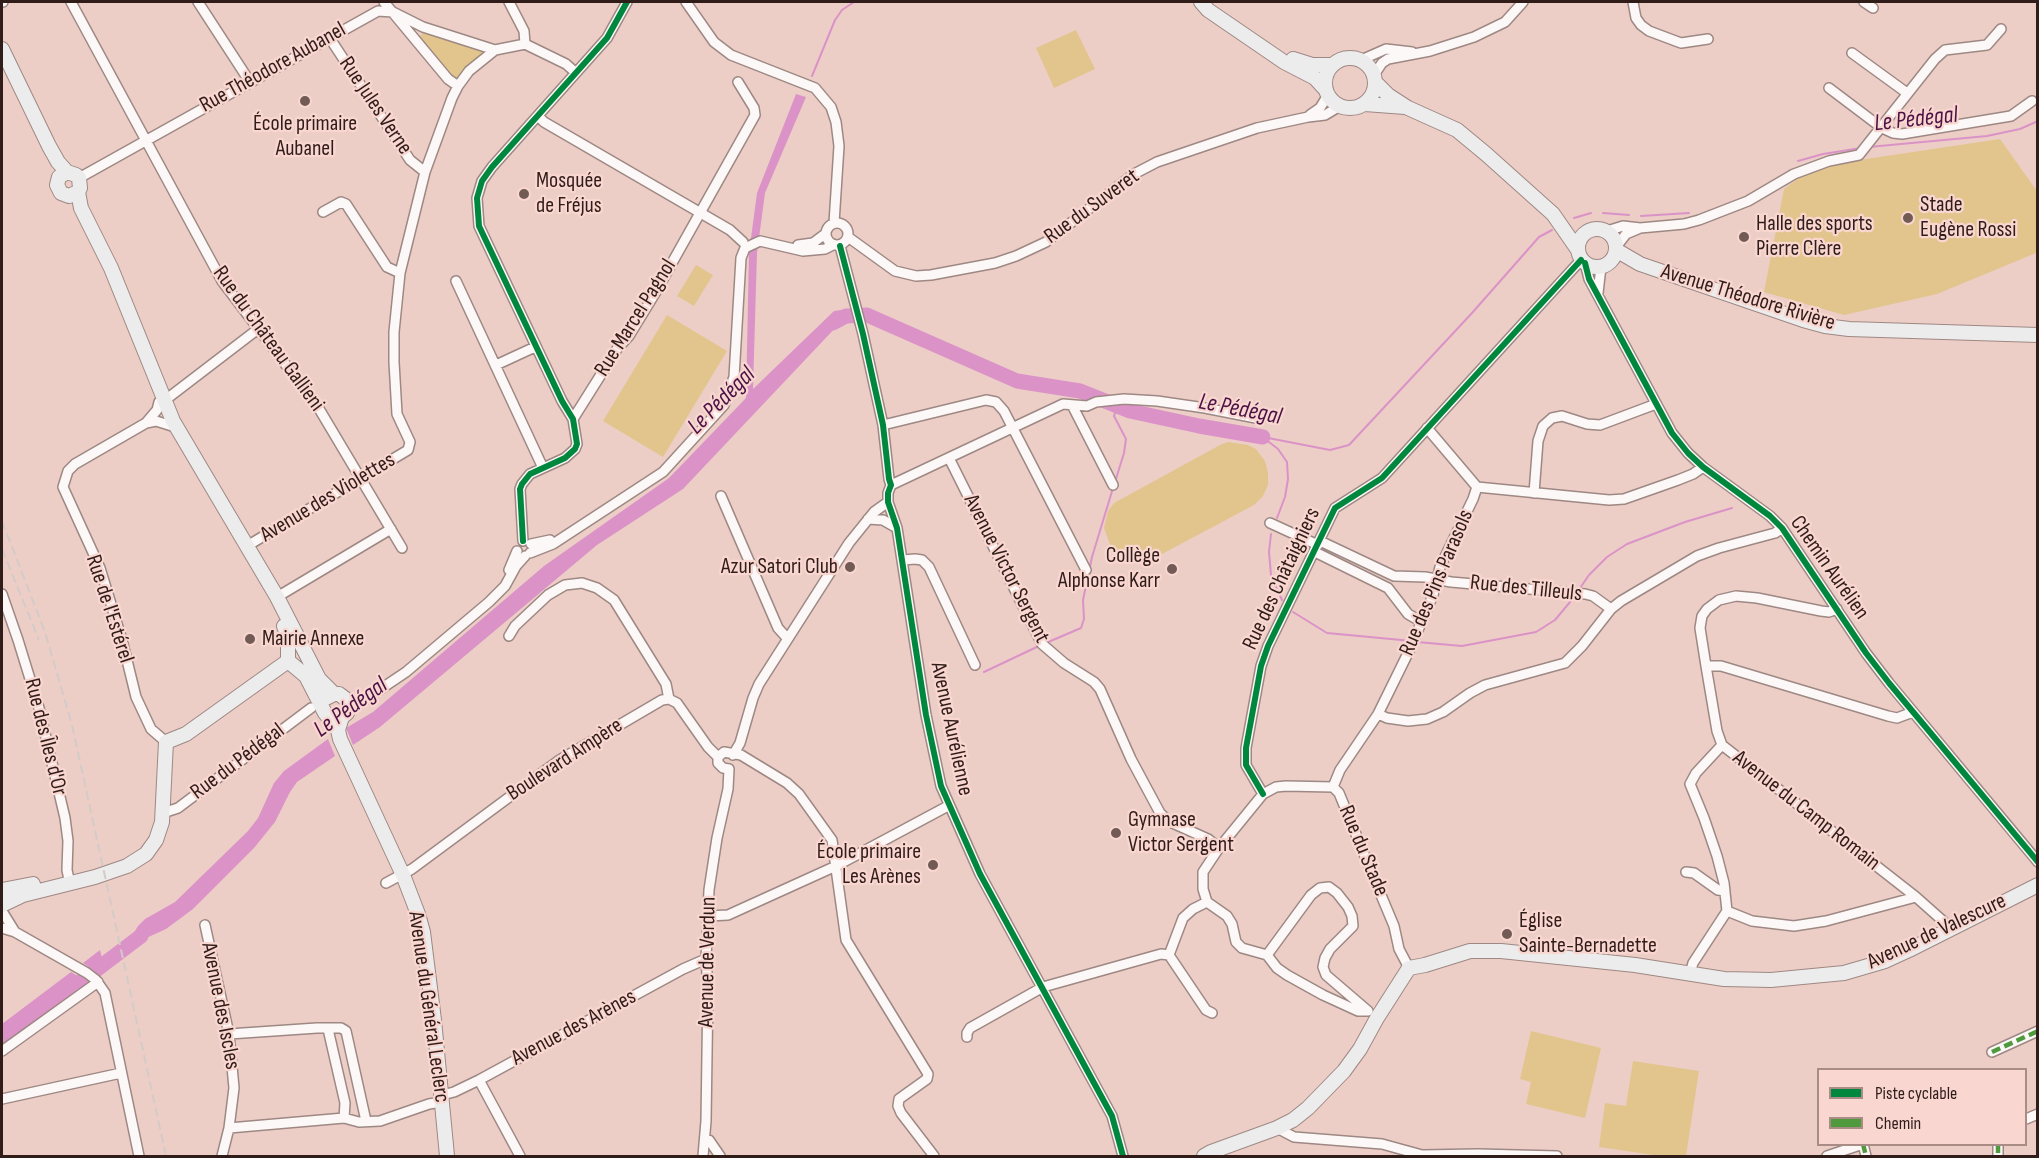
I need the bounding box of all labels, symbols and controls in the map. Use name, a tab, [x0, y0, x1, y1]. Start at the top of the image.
street label: Rue Théodore Aubanel	[195, 17, 351, 119]
street label: Rue Jules Verne	[333, 52, 417, 160]
marker: École primaire Aubanel	[298, 94, 312, 108]
water label: Le Pédégal	[1873, 101, 1959, 139]
place label: École primaire Aubanel	[253, 111, 357, 162]
street label: Rue du Suveret	[1039, 164, 1145, 250]
place label: Mosquée de Fréjus	[536, 168, 602, 220]
marker: Mosquée de Fréjus	[517, 187, 531, 201]
place label: Stade Eugène Rossi	[1920, 192, 2016, 243]
place label: Halle des sports Pierre Clère	[1756, 211, 1873, 262]
marker: Stade Eugène Rossi	[1901, 211, 1915, 225]
marker: Halle des sports Pierre Clère	[1737, 230, 1751, 244]
street label: Rue Marcel Pagnol	[590, 255, 682, 381]
street label: Avenue Théodore Rivière	[1658, 259, 1838, 337]
street label: Rue du Château Gallieni	[206, 261, 330, 417]
water label: Le Pédégal	[682, 361, 762, 441]
water label: Le Pédégal	[1196, 388, 1284, 432]
street label: Avenue des Violettes	[256, 447, 400, 549]
street label: Avenue Victor Sergent	[957, 490, 1055, 648]
street label: Rue des Châtaigniers	[1238, 504, 1326, 654]
street label: Rue des Pins Parasols	[1394, 506, 1480, 660]
street label: Chemin Aurélien	[1784, 511, 1874, 625]
place label: Collège Alphonse Karr	[1058, 543, 1160, 594]
street label: Rue de l'Estérel	[79, 552, 139, 666]
place label: Azur Satori Club	[721, 554, 838, 580]
marker: Azur Satori Club	[843, 560, 857, 574]
marker: Collège Alphonse Karr	[1165, 562, 1179, 576]
street label: Rue des Tilleuls	[1469, 570, 1583, 608]
place label: Mairie Annexe	[262, 626, 364, 652]
marker: Mairie Annexe	[243, 632, 257, 646]
street label: Avenue Aurélienne	[924, 660, 978, 798]
water label: Le Pédégal	[309, 672, 393, 744]
street label: Rue des Îles d'Or	[18, 676, 72, 798]
street label: Boulevard Ampère	[502, 713, 628, 807]
street label: Rue du Pédégal	[186, 718, 290, 806]
street label: Avenue du Camp Romain	[1727, 745, 1885, 877]
street label: Rue du Stade	[1332, 802, 1394, 900]
place label: Gymnase Victor Sergent	[1128, 807, 1234, 858]
marker: Gymnase Victor Sergent	[1109, 826, 1123, 840]
place label: École primaire Les Arènes	[817, 839, 921, 890]
marker: École primaire Les Arènes	[926, 858, 940, 872]
street label: Avenue de Valescure	[1863, 888, 2011, 976]
street label: Avenue de Verdun	[694, 896, 722, 1028]
place label: Église Sainte-Bernadette	[1519, 908, 1657, 960]
street label: Avenue du Général Leclerc	[402, 910, 454, 1104]
marker: Église Sainte-Bernadette	[1500, 927, 1514, 941]
street label: Avenue des Iscles	[195, 940, 245, 1072]
street label: Avenue des Arènes	[507, 984, 641, 1072]
legend	[1817, 1068, 2027, 1146]
text: Piste cyclable	[1875, 1083, 1957, 1104]
text: Chemin	[1875, 1113, 1921, 1134]

